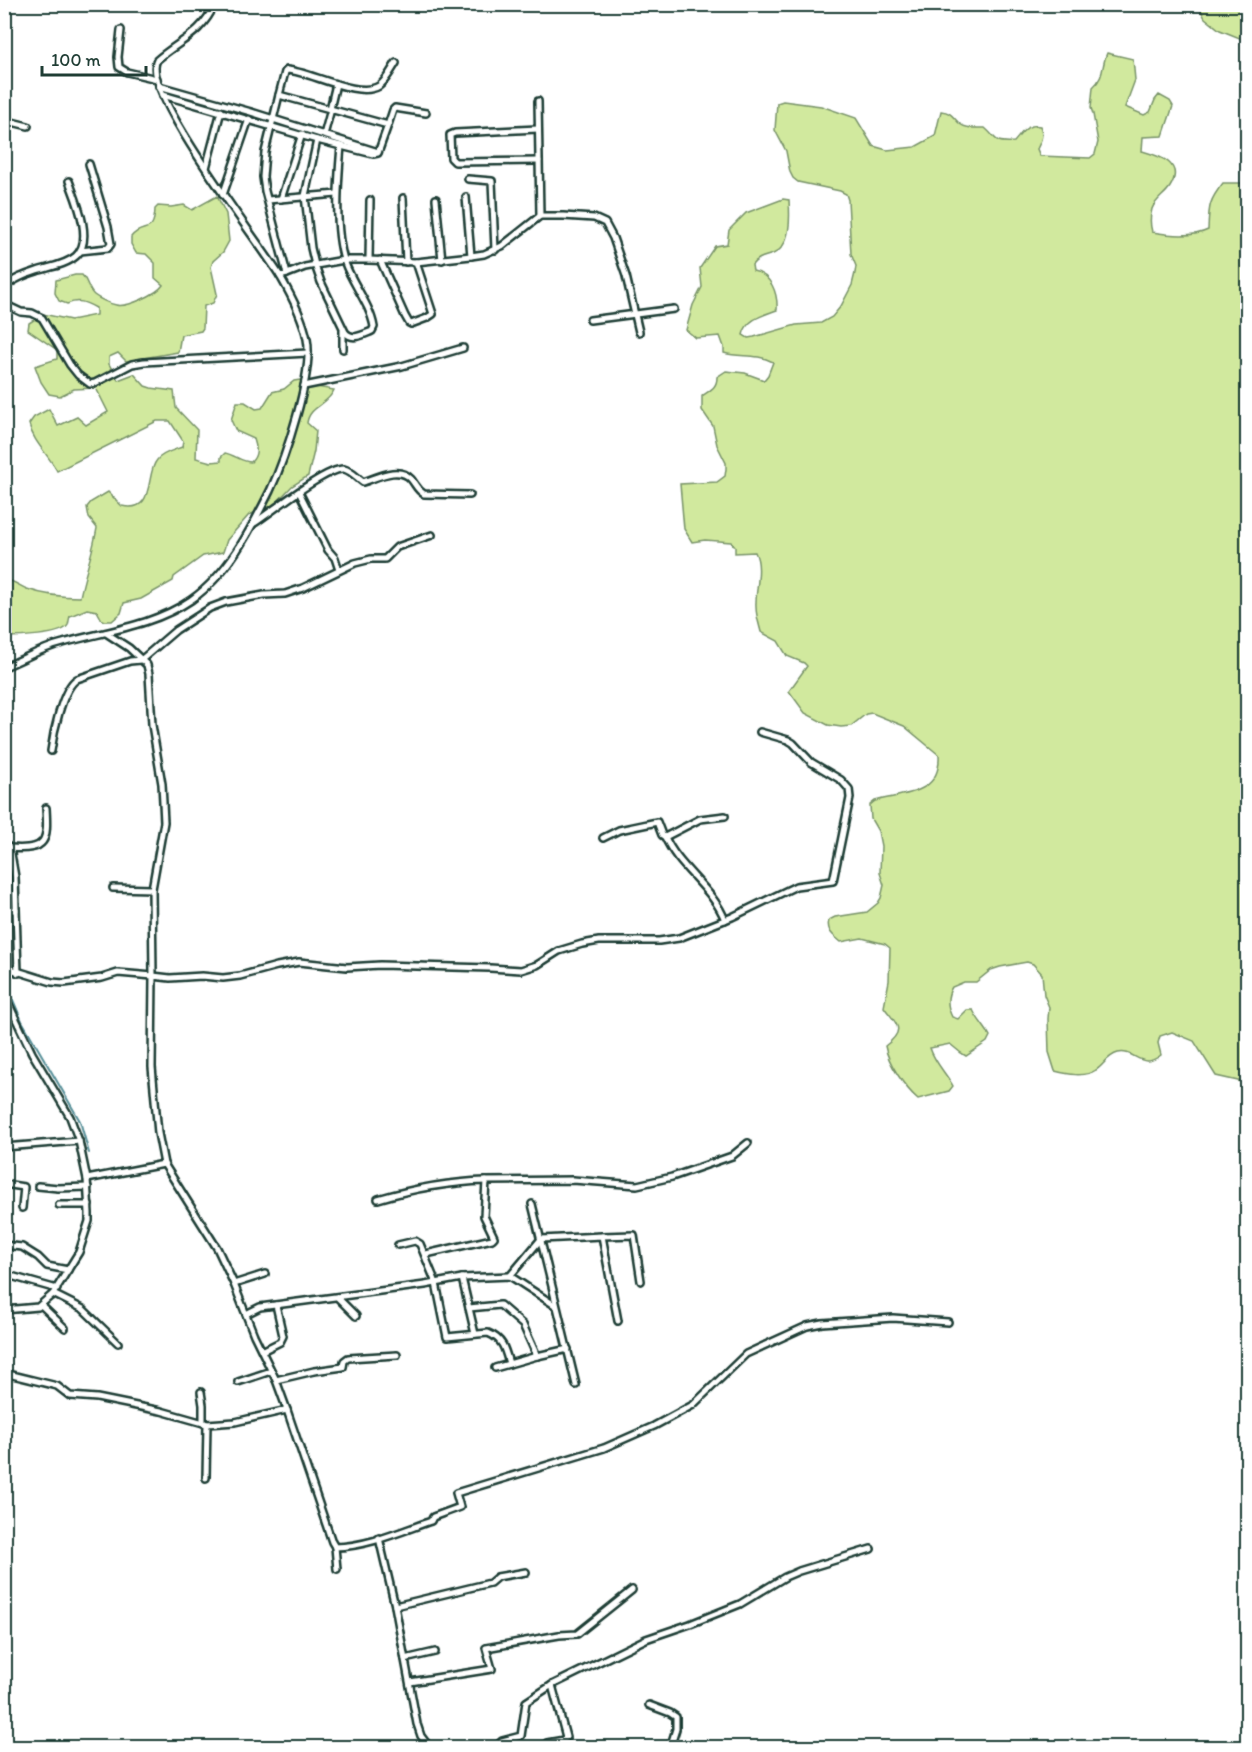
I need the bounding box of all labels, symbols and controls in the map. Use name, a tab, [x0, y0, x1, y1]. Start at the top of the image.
scale bar	[42, 39, 146, 77]
text: 100 m	[51, 49, 101, 71]

